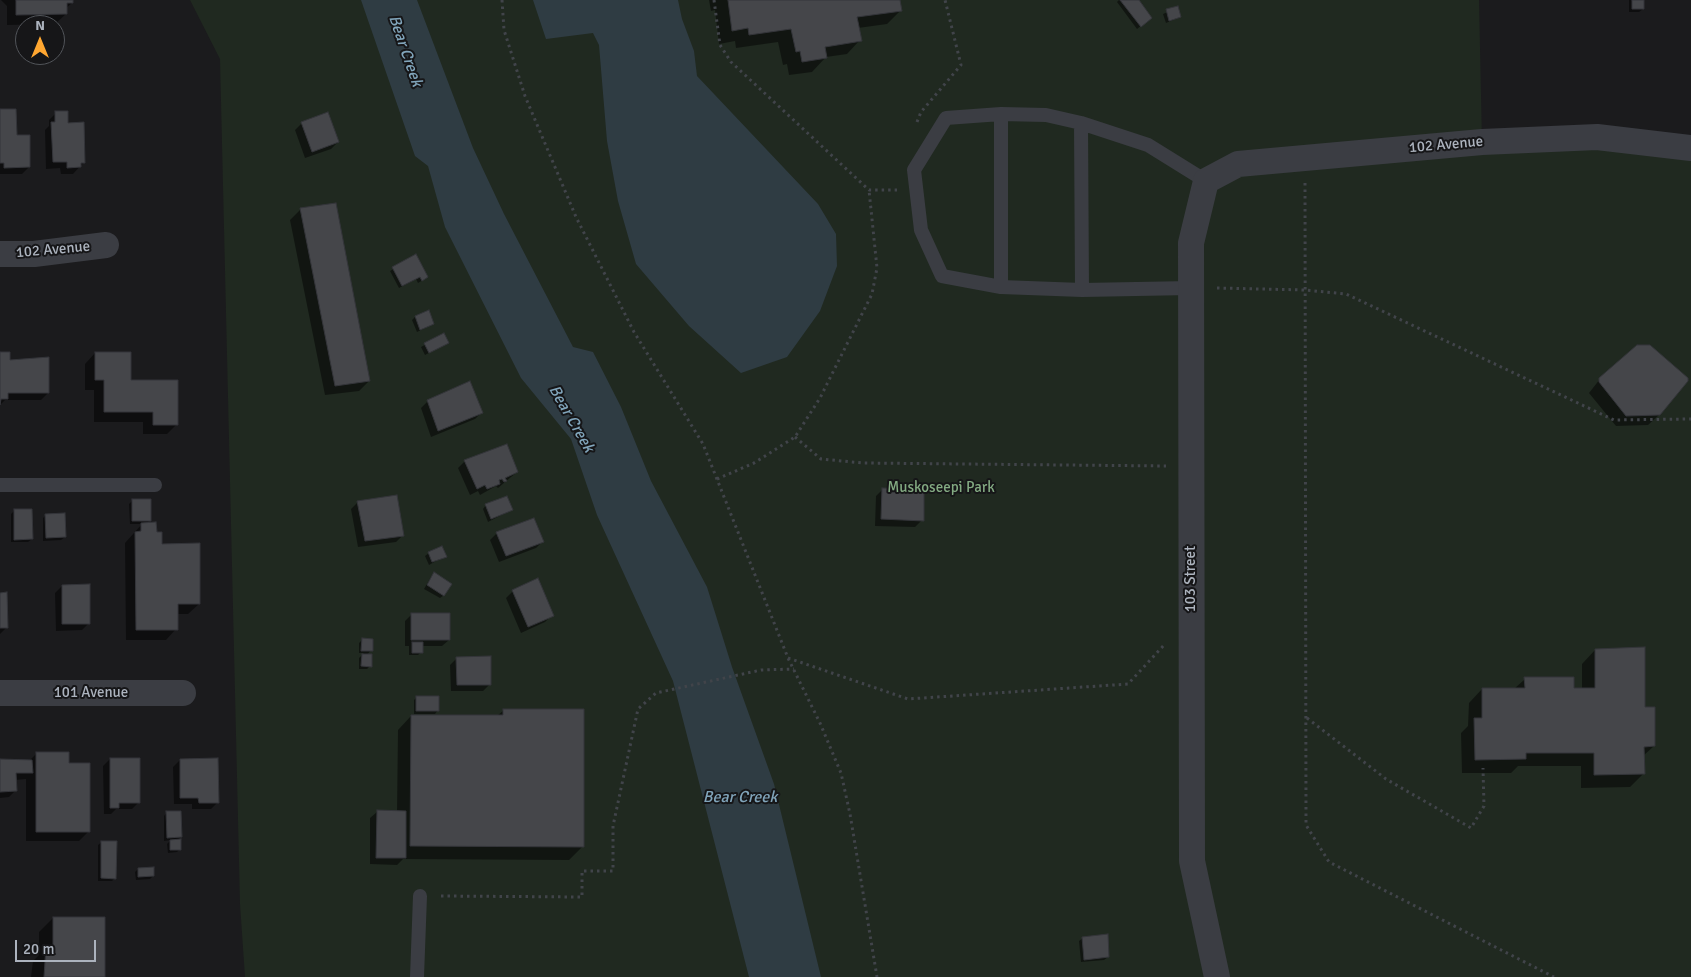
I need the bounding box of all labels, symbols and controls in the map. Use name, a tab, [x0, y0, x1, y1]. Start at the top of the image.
water label: Bear Creek	[384, 13, 426, 89]
north arrow	[15, 15, 65, 65]
text: N	[35, 17, 45, 34]
street label: 102 Avenue	[1408, 133, 1484, 157]
street label: 102 Avenue	[15, 238, 91, 262]
water label: Bear Creek	[544, 382, 598, 456]
park label: Muskoseepi Park	[887, 479, 995, 497]
street label: 103 Street	[1182, 546, 1200, 612]
street label: 101 Avenue	[54, 684, 128, 702]
water label: Bear Creek	[703, 788, 777, 808]
scale bar	[18, 930, 99, 962]
text: 20 m	[23, 940, 54, 958]

